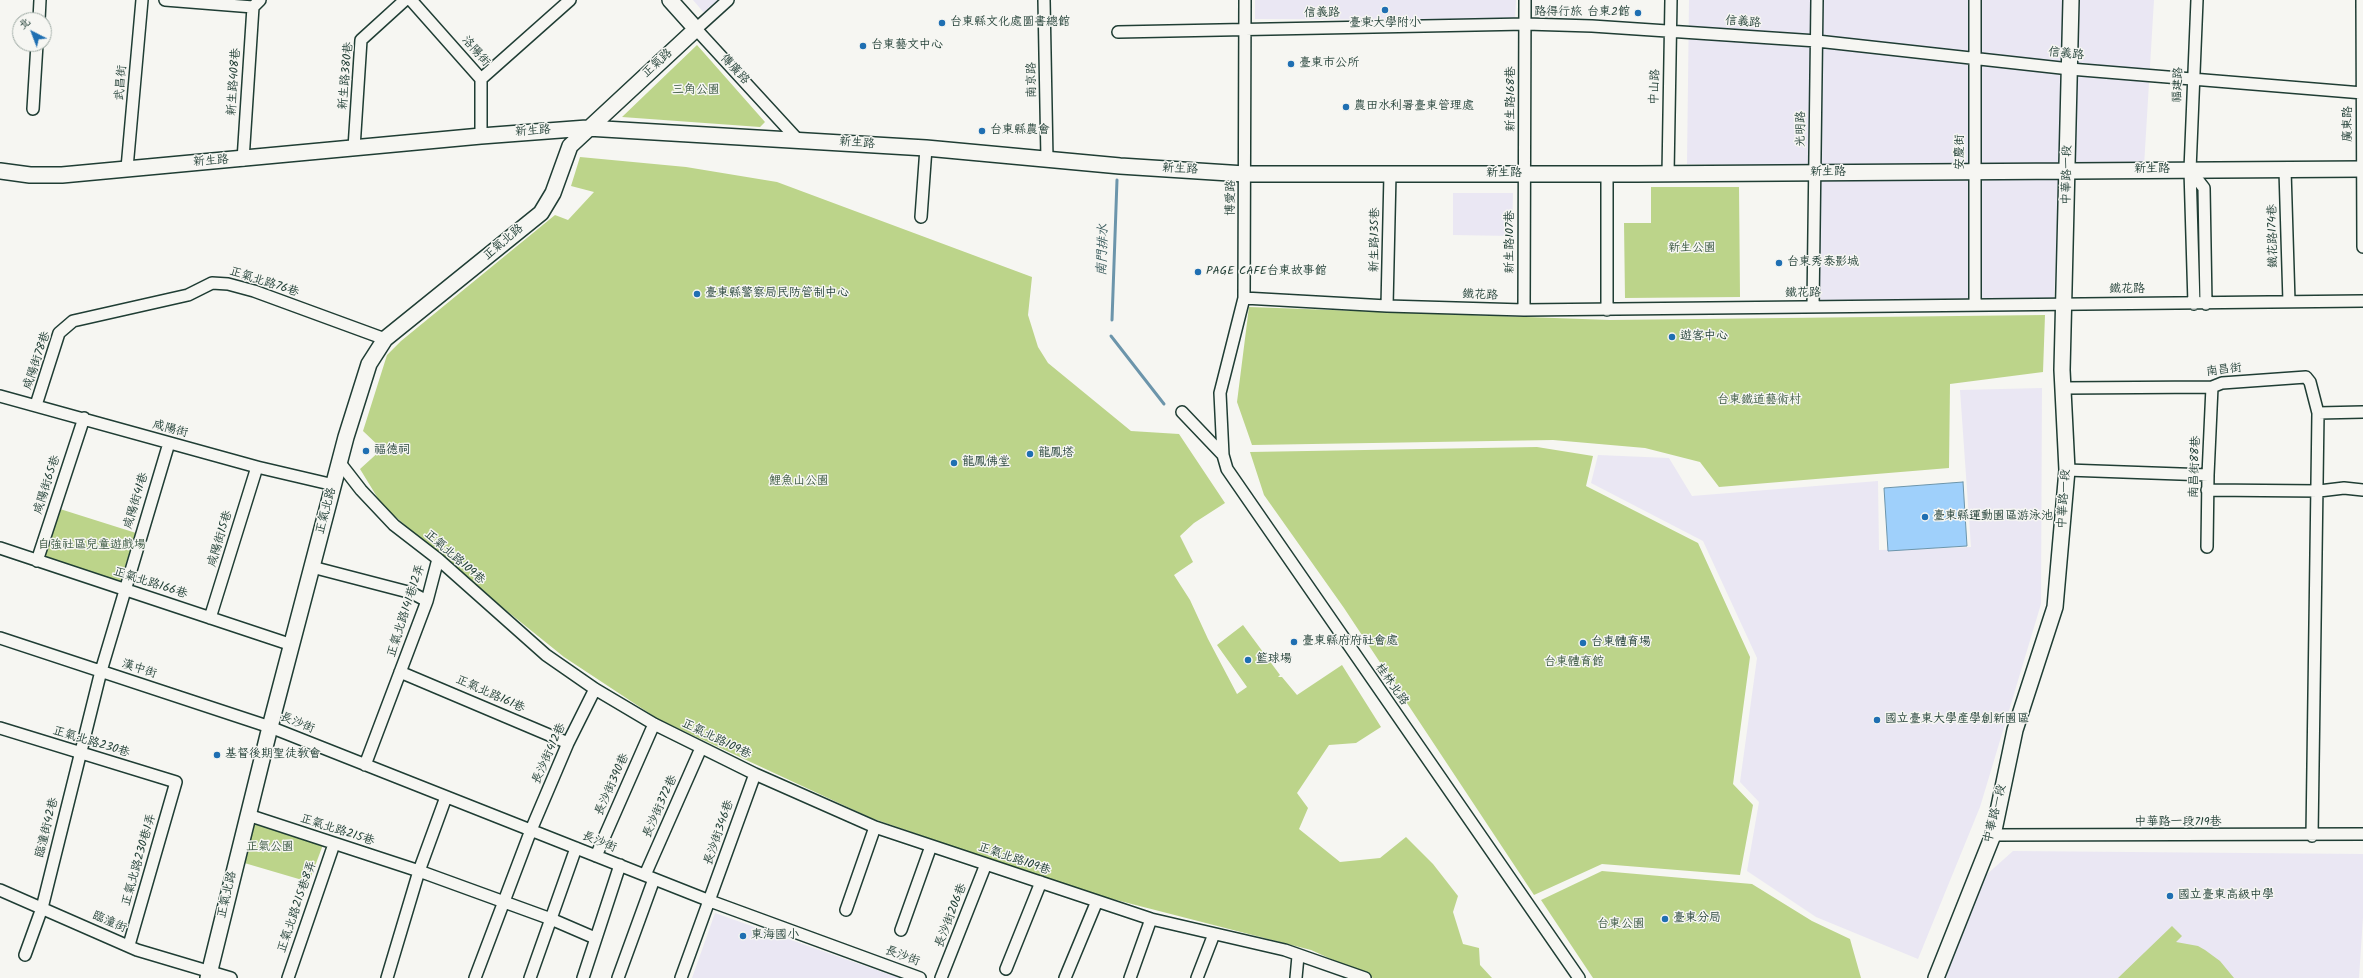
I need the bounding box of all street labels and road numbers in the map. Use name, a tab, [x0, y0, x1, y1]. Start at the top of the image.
street label: 信義路	[1304, 6, 1340, 22]
street label: 信義路	[1725, 15, 1761, 31]
street label: 洛陽街	[458, 34, 492, 70]
street label: 新生路380巷	[337, 41, 357, 111]
street label: 信義路	[2047, 46, 2085, 64]
street label: 正氣路	[640, 47, 676, 81]
street label: 新生路408巷	[225, 48, 245, 116]
street label: 傳廣路	[716, 52, 752, 88]
street label: 南京路	[1025, 62, 1041, 98]
street label: 武昌街	[113, 64, 131, 102]
street label: 新生路168巷	[1505, 66, 1519, 132]
street label: 福建路	[2171, 67, 2187, 103]
street label: 中山路	[1648, 69, 1664, 105]
street label: 廣東路	[2342, 106, 2356, 142]
street label: 光明路	[1794, 111, 1810, 147]
street label: 新生路	[515, 124, 551, 140]
street label: 安慶街	[1954, 134, 1968, 170]
street label: 新生路	[839, 136, 875, 152]
street label: 中華路一段	[2060, 145, 2076, 205]
street label: 新生路	[193, 154, 229, 170]
street label: 新生路	[1162, 162, 1198, 178]
street label: 新生路	[2134, 163, 2170, 177]
street label: 新生路	[1810, 166, 1846, 180]
street label: 新生路	[1486, 167, 1522, 181]
street label: 博愛路	[1224, 180, 1240, 216]
street label: 鐵花路174巷	[2266, 204, 2282, 268]
street label: 新生路135巷	[1368, 207, 1384, 273]
street label: 新生路107巷	[1504, 210, 1518, 274]
street label: 正氣北路	[481, 222, 527, 264]
street label: 正氣北路76巷	[227, 265, 301, 301]
street label: 鐵花路	[2109, 283, 2145, 297]
street label: 鐵花路	[1785, 286, 1821, 302]
street label: 鐵花路	[1462, 288, 1498, 304]
street label: 咸陽街78巷	[21, 330, 55, 392]
street label: 南昌街	[2205, 362, 2243, 380]
street label: 咸陽街	[151, 418, 189, 442]
street label: 南昌街88巷	[2188, 436, 2204, 498]
street label: 咸陽街65巷	[32, 454, 64, 516]
street label: 中華路一段	[2056, 469, 2074, 529]
street label: 咸陽街41巷	[122, 471, 152, 531]
street label: 正氣北路	[314, 486, 340, 536]
street label: 咸陽街15巷	[206, 509, 236, 569]
street label: 正氣北路109巷	[421, 528, 487, 588]
street label: 正氣北路141巷12弄	[385, 563, 429, 659]
street label: 正氣北路166巷	[111, 565, 189, 603]
street label: 漢中街	[120, 658, 158, 682]
street label: 桂林北路	[1371, 661, 1411, 709]
street label: 正氣北路161巷	[453, 673, 527, 717]
street label: 長沙街	[278, 711, 316, 737]
street label: 正氣北路109巷	[679, 717, 753, 763]
street label: 長沙街412巷	[530, 721, 570, 787]
street label: 正氣北路230巷	[51, 724, 131, 762]
street label: 長沙街390巷	[593, 752, 633, 818]
street label: 長沙街372巷	[641, 773, 681, 841]
street label: 中華路一段	[1982, 783, 2010, 845]
street label: 臨潼街42巷	[34, 796, 62, 860]
street label: 長沙街346巷	[702, 798, 738, 868]
street label: 正氣北路230巷1弄	[120, 812, 160, 908]
street label: 正氣北路215巷	[298, 812, 376, 850]
street label: 中華路一段719巷	[2134, 816, 2222, 830]
street label: 長沙街	[580, 830, 618, 856]
street label: 正氣北路109巷	[976, 841, 1052, 879]
street label: 正氣北路215巷8弄	[275, 859, 321, 955]
street label: 正氣北路	[216, 870, 240, 920]
street label: 長沙街206巷	[933, 882, 971, 950]
street label: 臨潼街	[90, 909, 128, 937]
street label: 長沙街	[883, 944, 921, 970]

